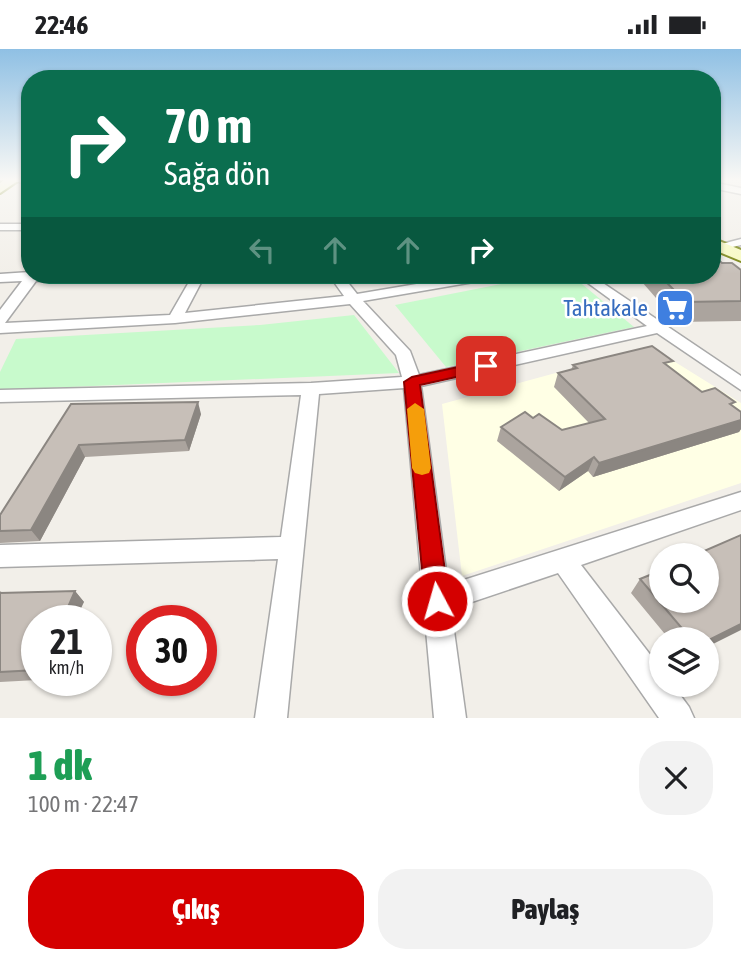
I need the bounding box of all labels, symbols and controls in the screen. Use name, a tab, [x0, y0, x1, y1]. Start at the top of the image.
text: 22:46	[35, 10, 89, 40]
text: 70 m	[164, 97, 252, 153]
icon: right	[49, 98, 140, 189]
text: Sağa dön	[164, 155, 270, 192]
icon: left	[243, 231, 281, 269]
icon: ahead	[316, 231, 354, 269]
icon: ahead	[389, 231, 427, 269]
icon: right	[462, 231, 500, 269]
supermarket icon: Tahtakale	[654, 287, 696, 329]
place label: Tahtakale	[563, 295, 648, 321]
pin	[456, 336, 516, 396]
icon: arrive	[467, 347, 505, 385]
map controls	[649, 543, 719, 697]
button: search	[649, 543, 719, 613]
position arrow	[400, 564, 474, 638]
speed limit sign: 30	[126, 605, 217, 696]
text: 21	[50, 621, 83, 661]
button: layers	[649, 627, 719, 697]
text: km/h	[49, 657, 84, 678]
text: 1 dk	[28, 741, 92, 789]
button: close	[639, 741, 713, 815]
text: 100 m · 22:47	[28, 791, 139, 817]
button: Çıkış	[28, 869, 364, 949]
button: Paylaş	[378, 869, 713, 949]

